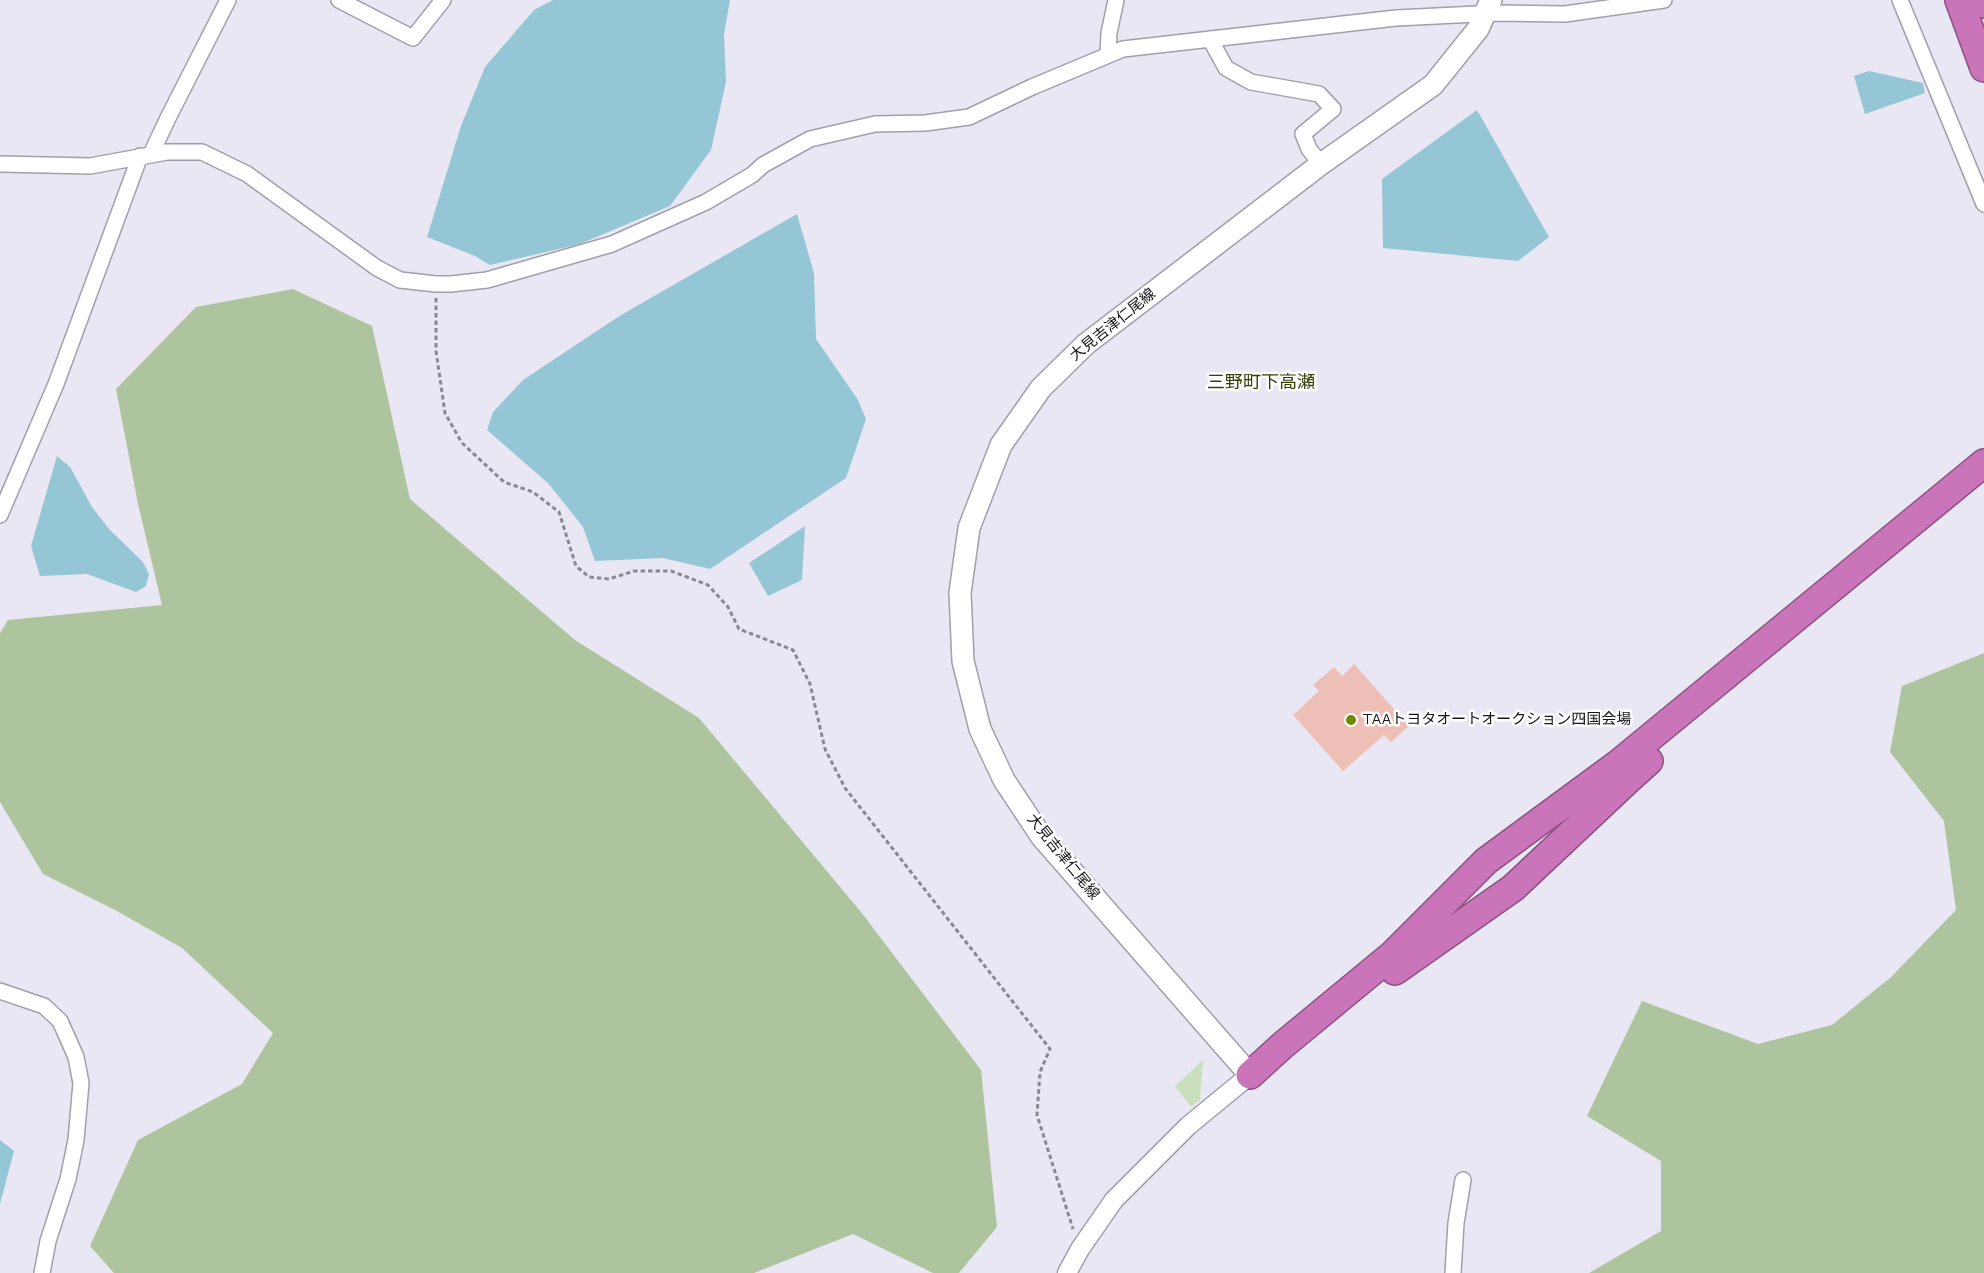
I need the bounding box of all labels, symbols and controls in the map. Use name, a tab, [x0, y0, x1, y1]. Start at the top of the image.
street label: 大見吉津仁尾線	[1067, 285, 1159, 365]
district label: 三野町下高瀬	[1207, 372, 1315, 394]
place label: TAAトヨタオートオークション四国会場	[1363, 711, 1631, 729]
marker: TAAトヨタオートオークション四国会場	[1344, 713, 1358, 727]
street label: 大見吉津仁尾線	[1023, 811, 1103, 903]

